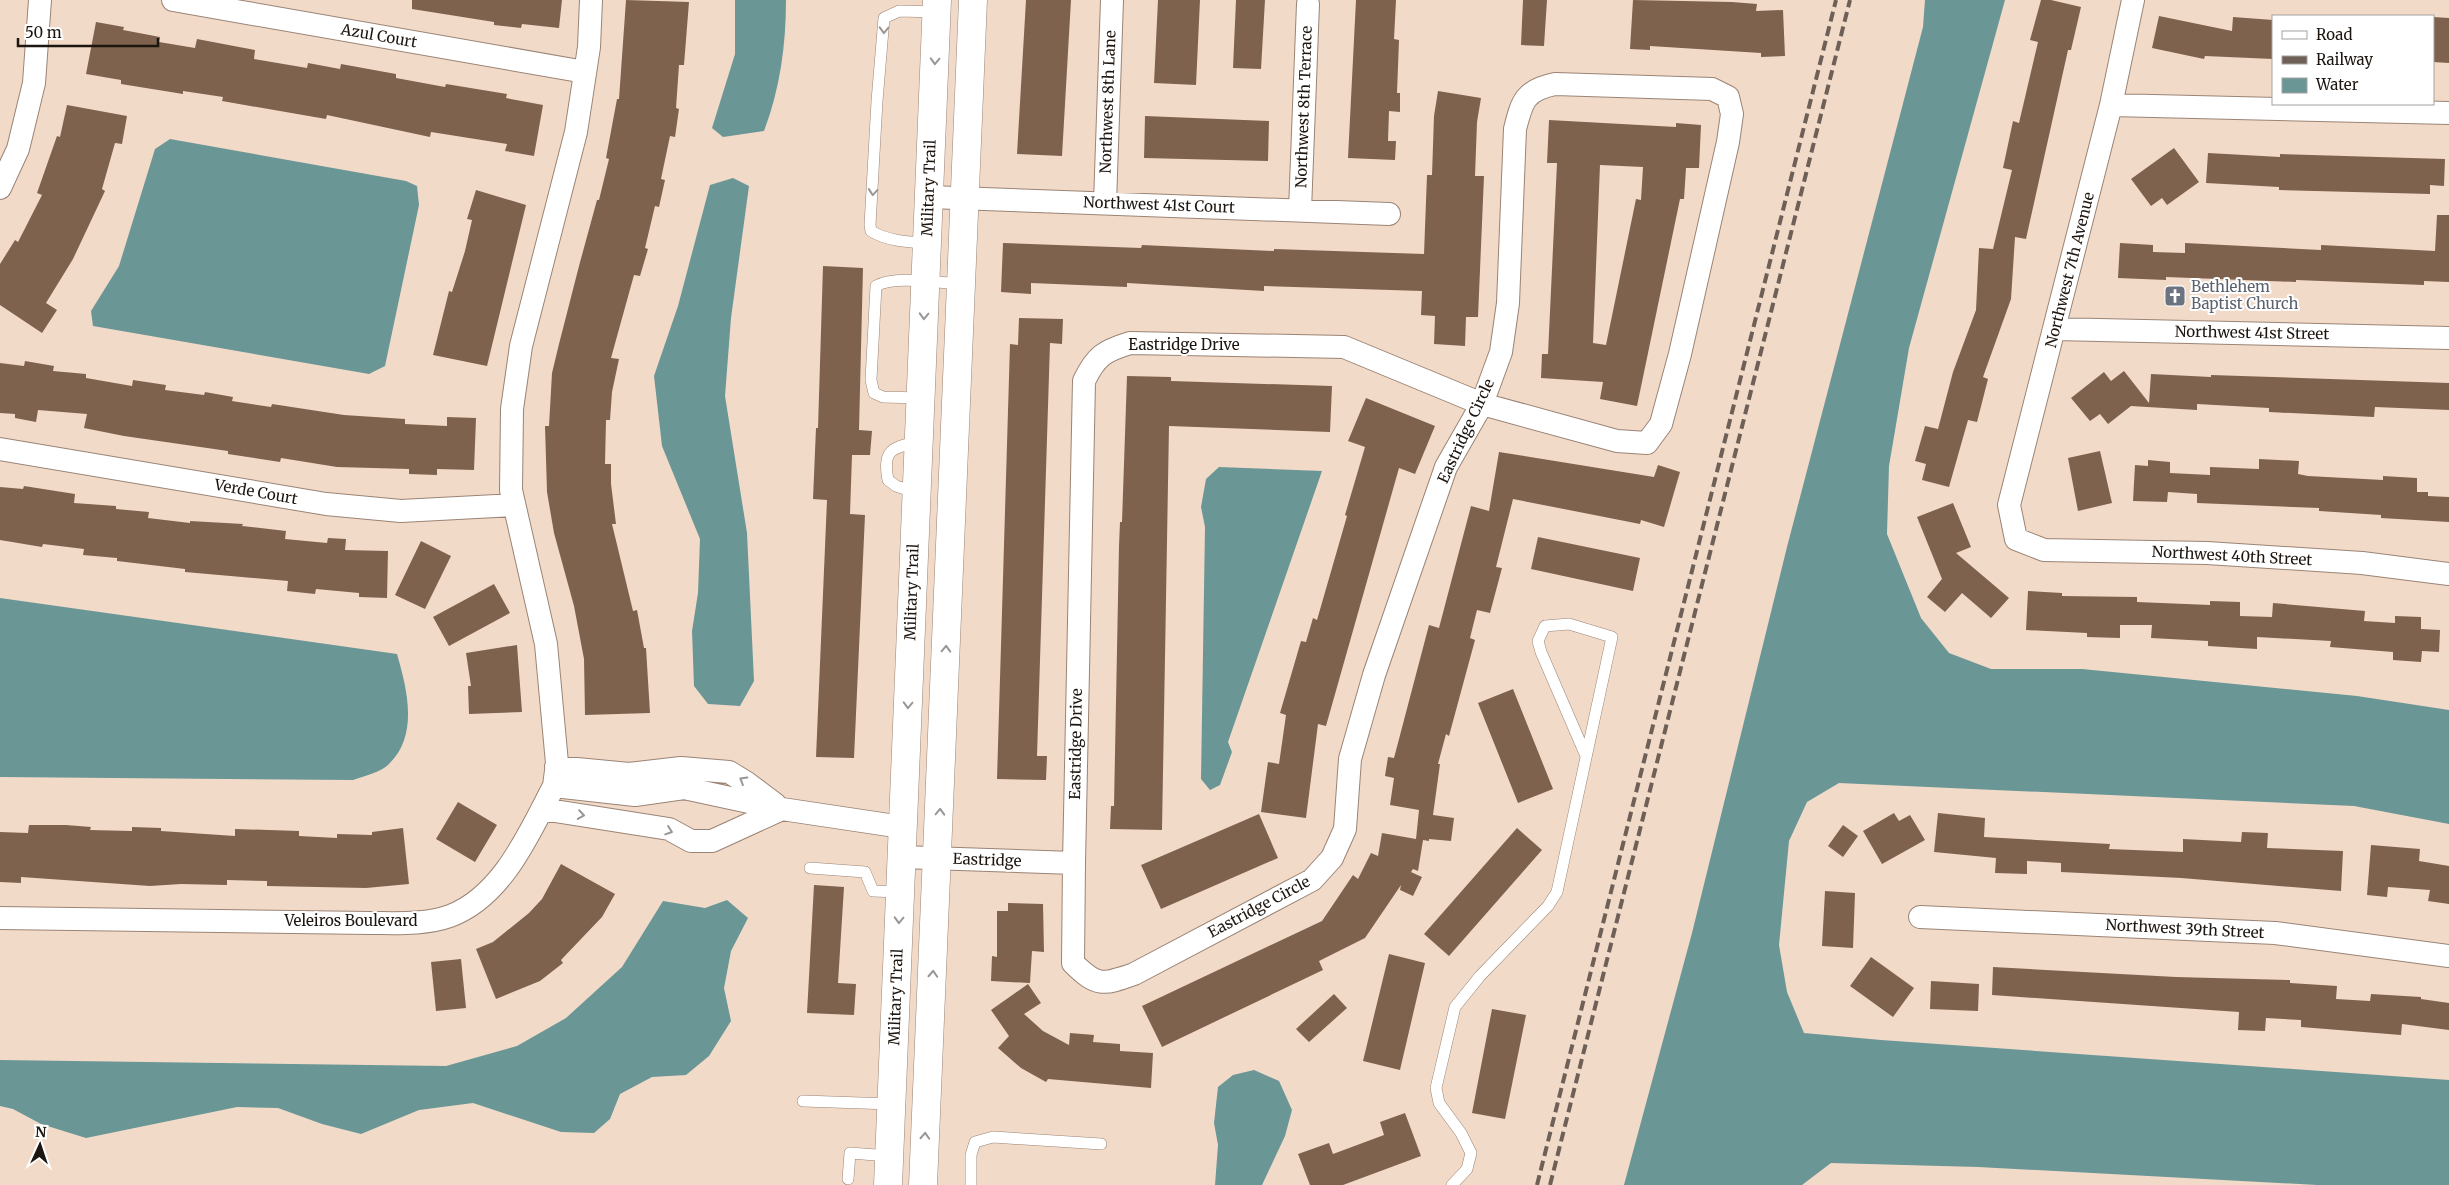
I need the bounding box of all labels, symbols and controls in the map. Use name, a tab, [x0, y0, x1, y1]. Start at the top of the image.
scale bar	[18, 15, 158, 47]
legend	[2272, 15, 2434, 105]
street label: Azul Court	[339, 19, 419, 52]
text: 50 m	[25, 23, 62, 42]
street label: Northwest 8th Terrace	[1291, 25, 1316, 188]
text: Road	[2316, 25, 2352, 44]
one-way arrow	[879, 27, 889, 35]
street label: Northwest 8th Lane	[1096, 30, 1120, 174]
text: Railway	[2316, 50, 2373, 69]
one-way arrow	[929, 57, 940, 65]
text: Water	[2315, 75, 2359, 94]
street label: Military Trail	[917, 139, 940, 237]
one-way arrow	[867, 189, 878, 197]
street label: Northwest 7th Avenue	[2041, 190, 2098, 350]
street label: Northwest 41st Court	[1083, 192, 1235, 217]
place label: Bethlehem Baptist Church	[2191, 277, 2298, 313]
church icon: Bethlehem Baptist Church	[2163, 284, 2187, 308]
one-way arrow	[919, 312, 929, 320]
street label: Northwest 41st Street	[2175, 322, 2329, 343]
street label: Eastridge Drive	[1128, 335, 1240, 354]
street label: Eastridge Circle	[1433, 375, 1498, 486]
street label: Verde Court	[212, 475, 299, 508]
street label: Northwest 40th Street	[2151, 542, 2313, 569]
street label: Military Trail	[900, 543, 923, 641]
one-way arrow	[941, 645, 951, 652]
street label: Eastridge Drive	[1065, 688, 1086, 800]
one-way arrow	[902, 702, 913, 710]
one-way arrow	[739, 777, 748, 787]
one-way arrow	[934, 807, 945, 815]
one-way arrow	[578, 809, 586, 820]
one-way arrow	[664, 825, 673, 835]
street label: Eastridge	[952, 849, 1022, 870]
street label: Eastridge Circle	[1204, 872, 1313, 942]
street label: Veleiros Boulevard	[283, 911, 418, 930]
street label: Northwest 39th Street	[2105, 915, 2265, 942]
one-way arrow	[893, 916, 904, 924]
street label: Military Trail	[884, 948, 907, 1046]
one-way arrow	[927, 970, 938, 978]
north arrow	[15, 1120, 65, 1170]
text: N	[35, 1123, 47, 1141]
one-way arrow	[920, 1132, 931, 1140]

